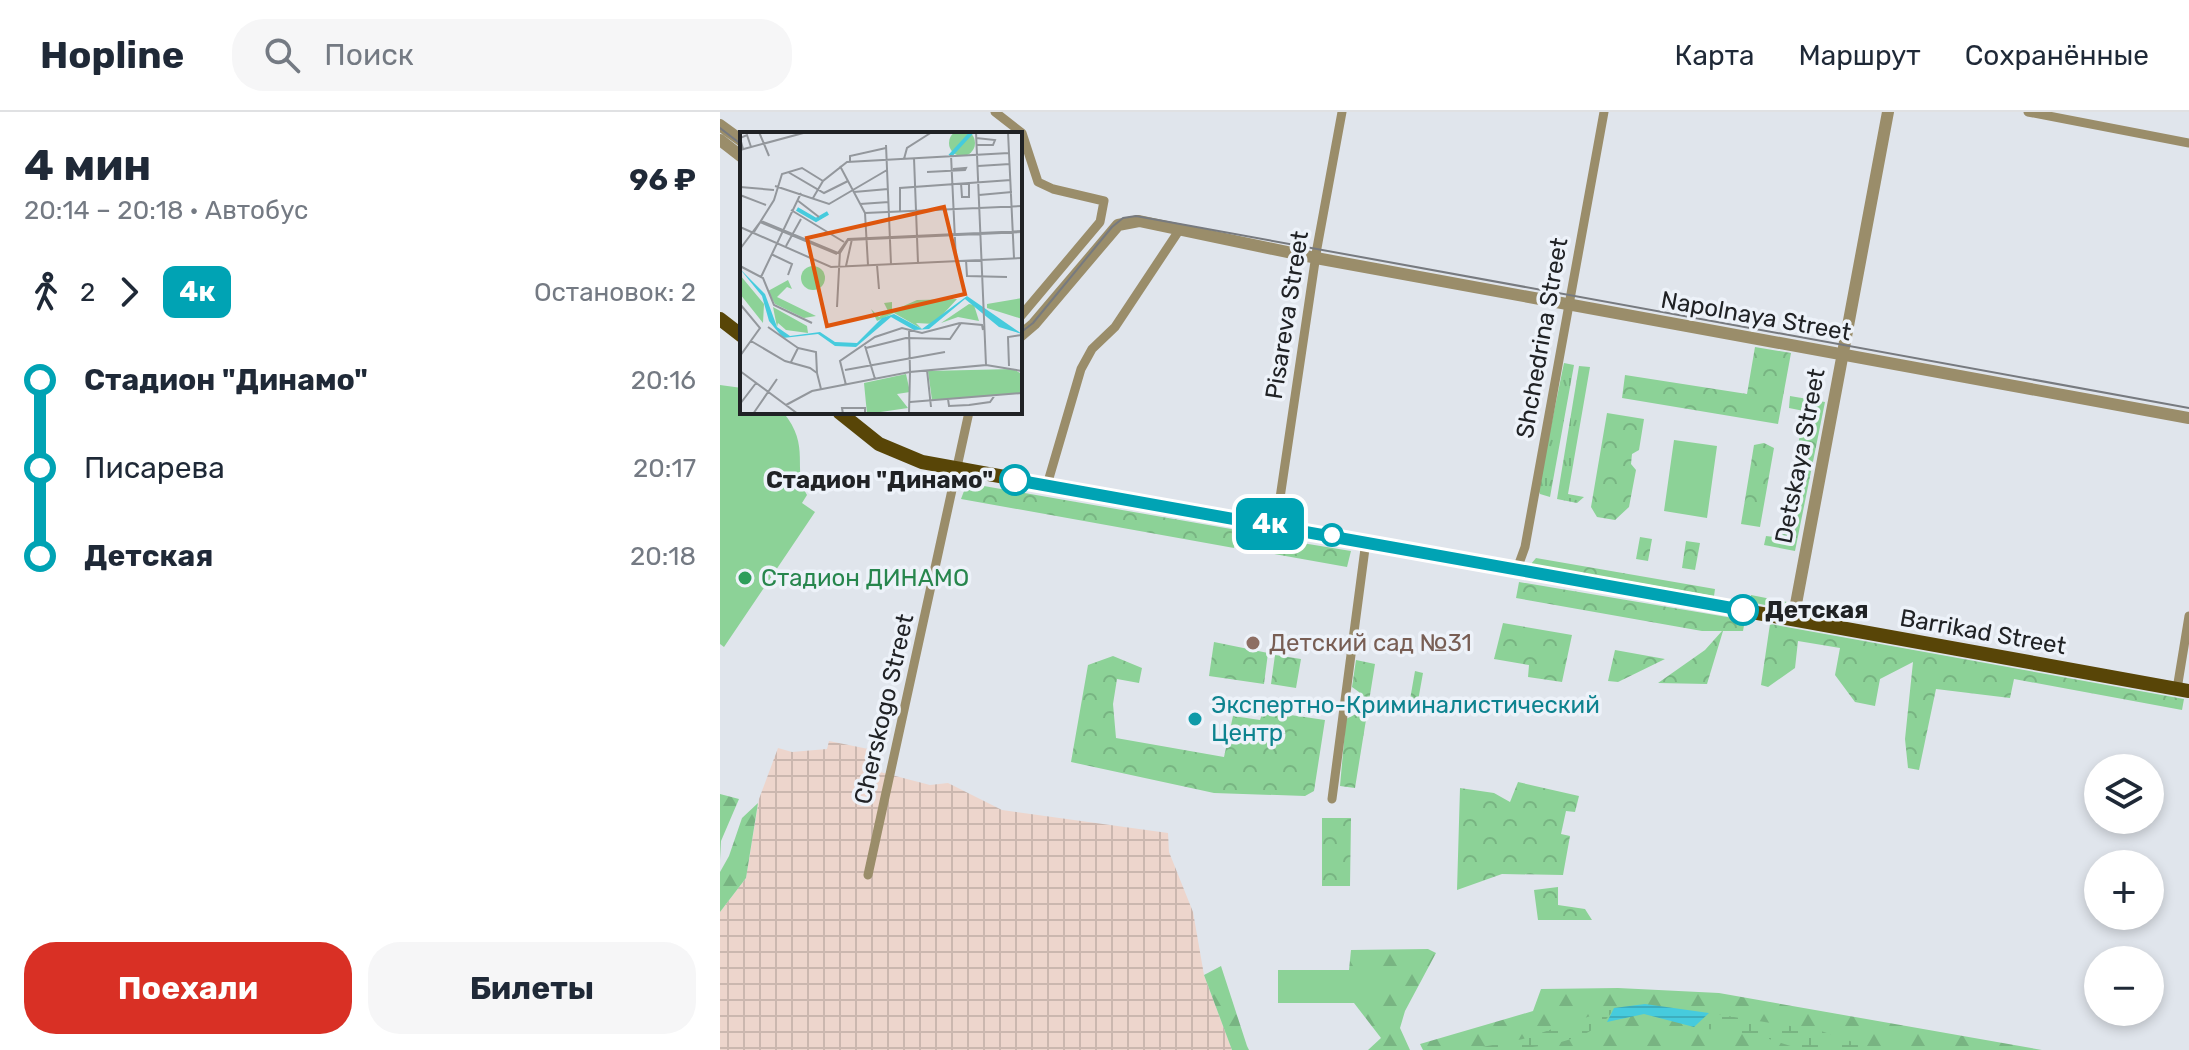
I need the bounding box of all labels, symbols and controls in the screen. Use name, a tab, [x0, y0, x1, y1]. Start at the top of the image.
search box	[232, 19, 792, 91]
text: Hopline	[40, 32, 184, 78]
icon: search	[260, 33, 304, 77]
text: Поиск	[324, 37, 414, 73]
text: Карта	[1675, 39, 1754, 72]
text: Маршрут	[1798, 39, 1921, 72]
text: Сохранённые	[1965, 39, 2149, 72]
inset map	[740, 132, 1022, 414]
text: 4 мин	[24, 139, 151, 191]
text: 96 ₽	[629, 162, 696, 198]
text: 20:14 – 20:18 · Автобус	[24, 195, 308, 226]
street label: Pisareva Street	[1260, 229, 1314, 401]
street label: Shchedrina Street	[1511, 236, 1573, 440]
icon: walk	[24, 270, 68, 314]
icon: forward	[107, 270, 151, 314]
text: 4к	[179, 275, 215, 308]
text: 2	[80, 277, 95, 308]
text: Остановок: 2	[534, 277, 696, 308]
street label: Napolnaya Street	[1659, 285, 1853, 347]
text: Стадион "Динамо"	[84, 362, 368, 398]
text: 20:16	[631, 365, 696, 396]
street label: Detskaya Street	[1769, 366, 1831, 546]
text: Писарева	[84, 450, 225, 486]
text: 20:17	[633, 453, 696, 484]
marker: Стадион "Динамо"	[1000, 465, 1030, 495]
place label: Стадион "Динамо"	[766, 466, 993, 494]
line badge: 4к	[1234, 498, 1306, 550]
text: 4к	[1252, 507, 1288, 540]
unlabelled marker	[1321, 524, 1343, 546]
text: Детская	[84, 538, 213, 574]
text: 20:18	[630, 541, 696, 572]
place label: Стадион ДИНАМО	[761, 564, 969, 592]
marker: Стадион ДИНАМО	[736, 569, 754, 587]
marker: Детская	[1728, 595, 1758, 625]
place label: Детская	[1765, 596, 1869, 624]
street label: Barrikad Street	[1898, 604, 2068, 660]
street label: Cherskogo Street	[848, 611, 920, 807]
place label: Детский сад №31	[1269, 629, 1472, 657]
marker: Детский сад №31	[1244, 634, 1262, 652]
place label: Экспертно-Криминалистический Центр	[1211, 691, 1600, 747]
marker: Экспертно-Криминалистический Центр	[1186, 710, 1204, 728]
map controls	[2084, 754, 2164, 1026]
button: layers	[2084, 754, 2164, 834]
button: +	[2084, 850, 2164, 930]
button: Поехали	[24, 942, 352, 1034]
button: Билеты	[368, 942, 696, 1034]
button: −	[2084, 946, 2164, 1026]

